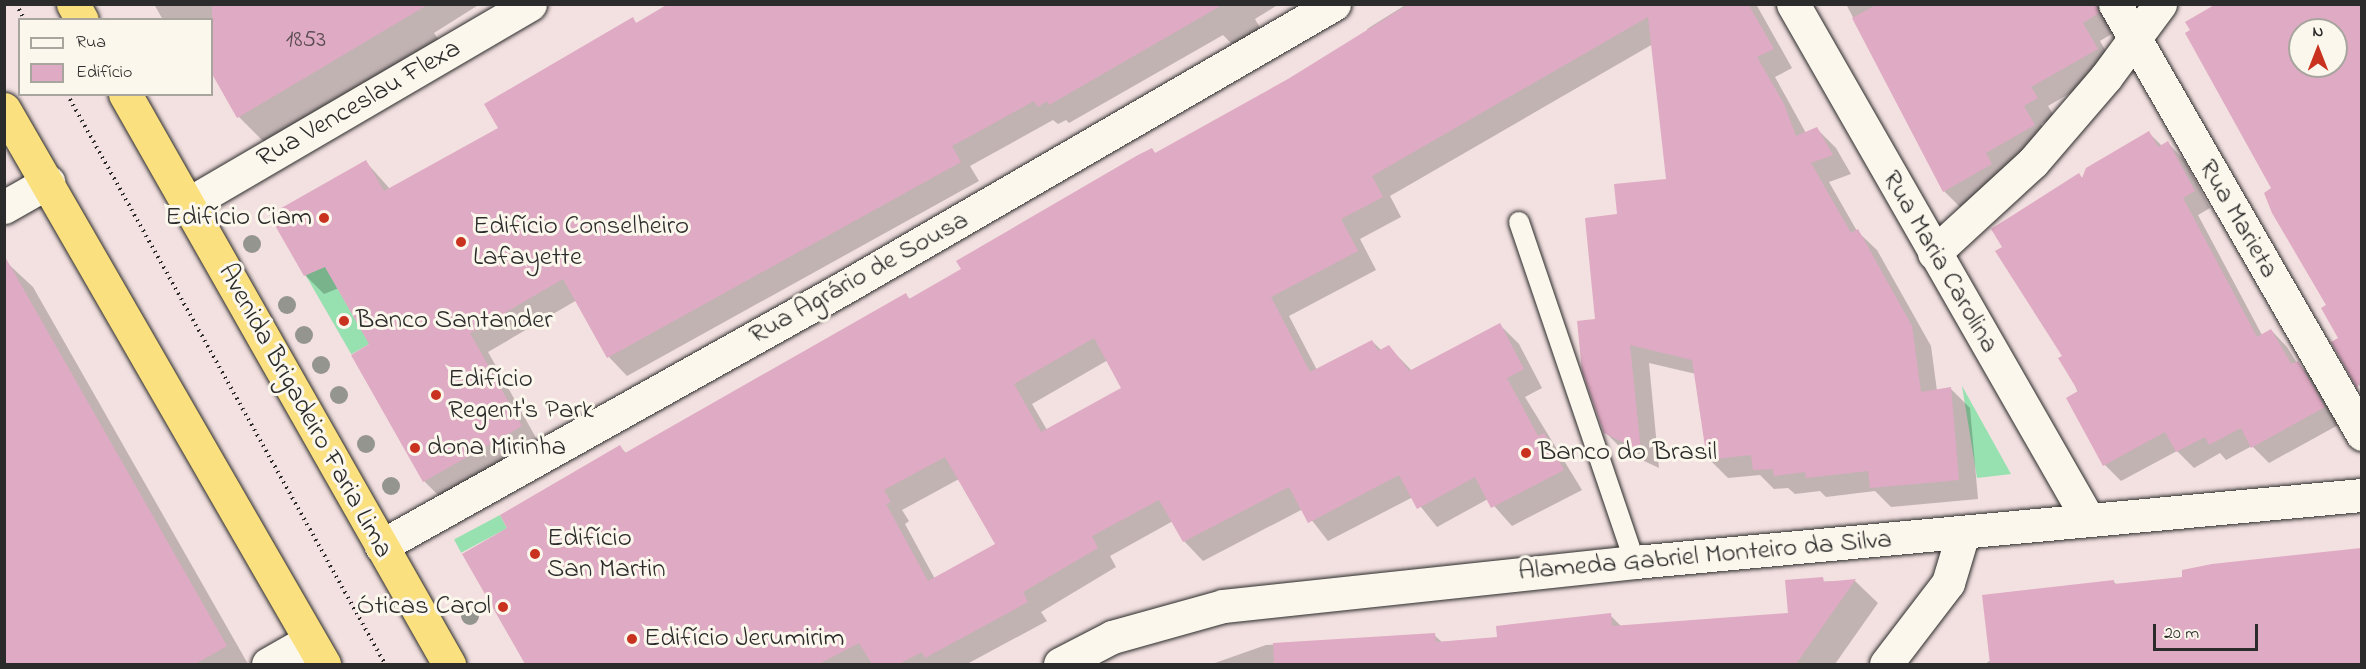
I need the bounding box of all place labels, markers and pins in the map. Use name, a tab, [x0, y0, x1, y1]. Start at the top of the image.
place label: Edifício Ciam	[165, 202, 312, 234]
place label: Edifício Conselheiro Lafayette	[473, 210, 689, 273]
marker: Edifício Ciam	[317, 211, 331, 225]
marker: Edifício Conselheiro Lafayette	[454, 235, 468, 249]
place label: Banco Santander	[356, 305, 553, 337]
marker: Banco Santander	[337, 314, 351, 328]
place label: Edifício Regent's Park	[448, 363, 594, 426]
marker: Edifício Regent's Park	[429, 388, 443, 402]
place label: dona Mirinha	[427, 432, 566, 464]
place label: Banco do Brasil	[1538, 437, 1717, 469]
marker: dona Mirinha	[408, 441, 422, 455]
marker: Banco do Brasil	[1519, 446, 1533, 460]
place label: Edifício San Martin	[547, 522, 666, 585]
marker: Edifício San Martin	[528, 547, 542, 561]
place label: Óticas Carol	[357, 591, 491, 623]
marker: Óticas Carol	[496, 600, 510, 614]
place label: Edifício Jerumirim	[644, 623, 844, 655]
marker: Edifício Jerumirim	[625, 632, 639, 646]

